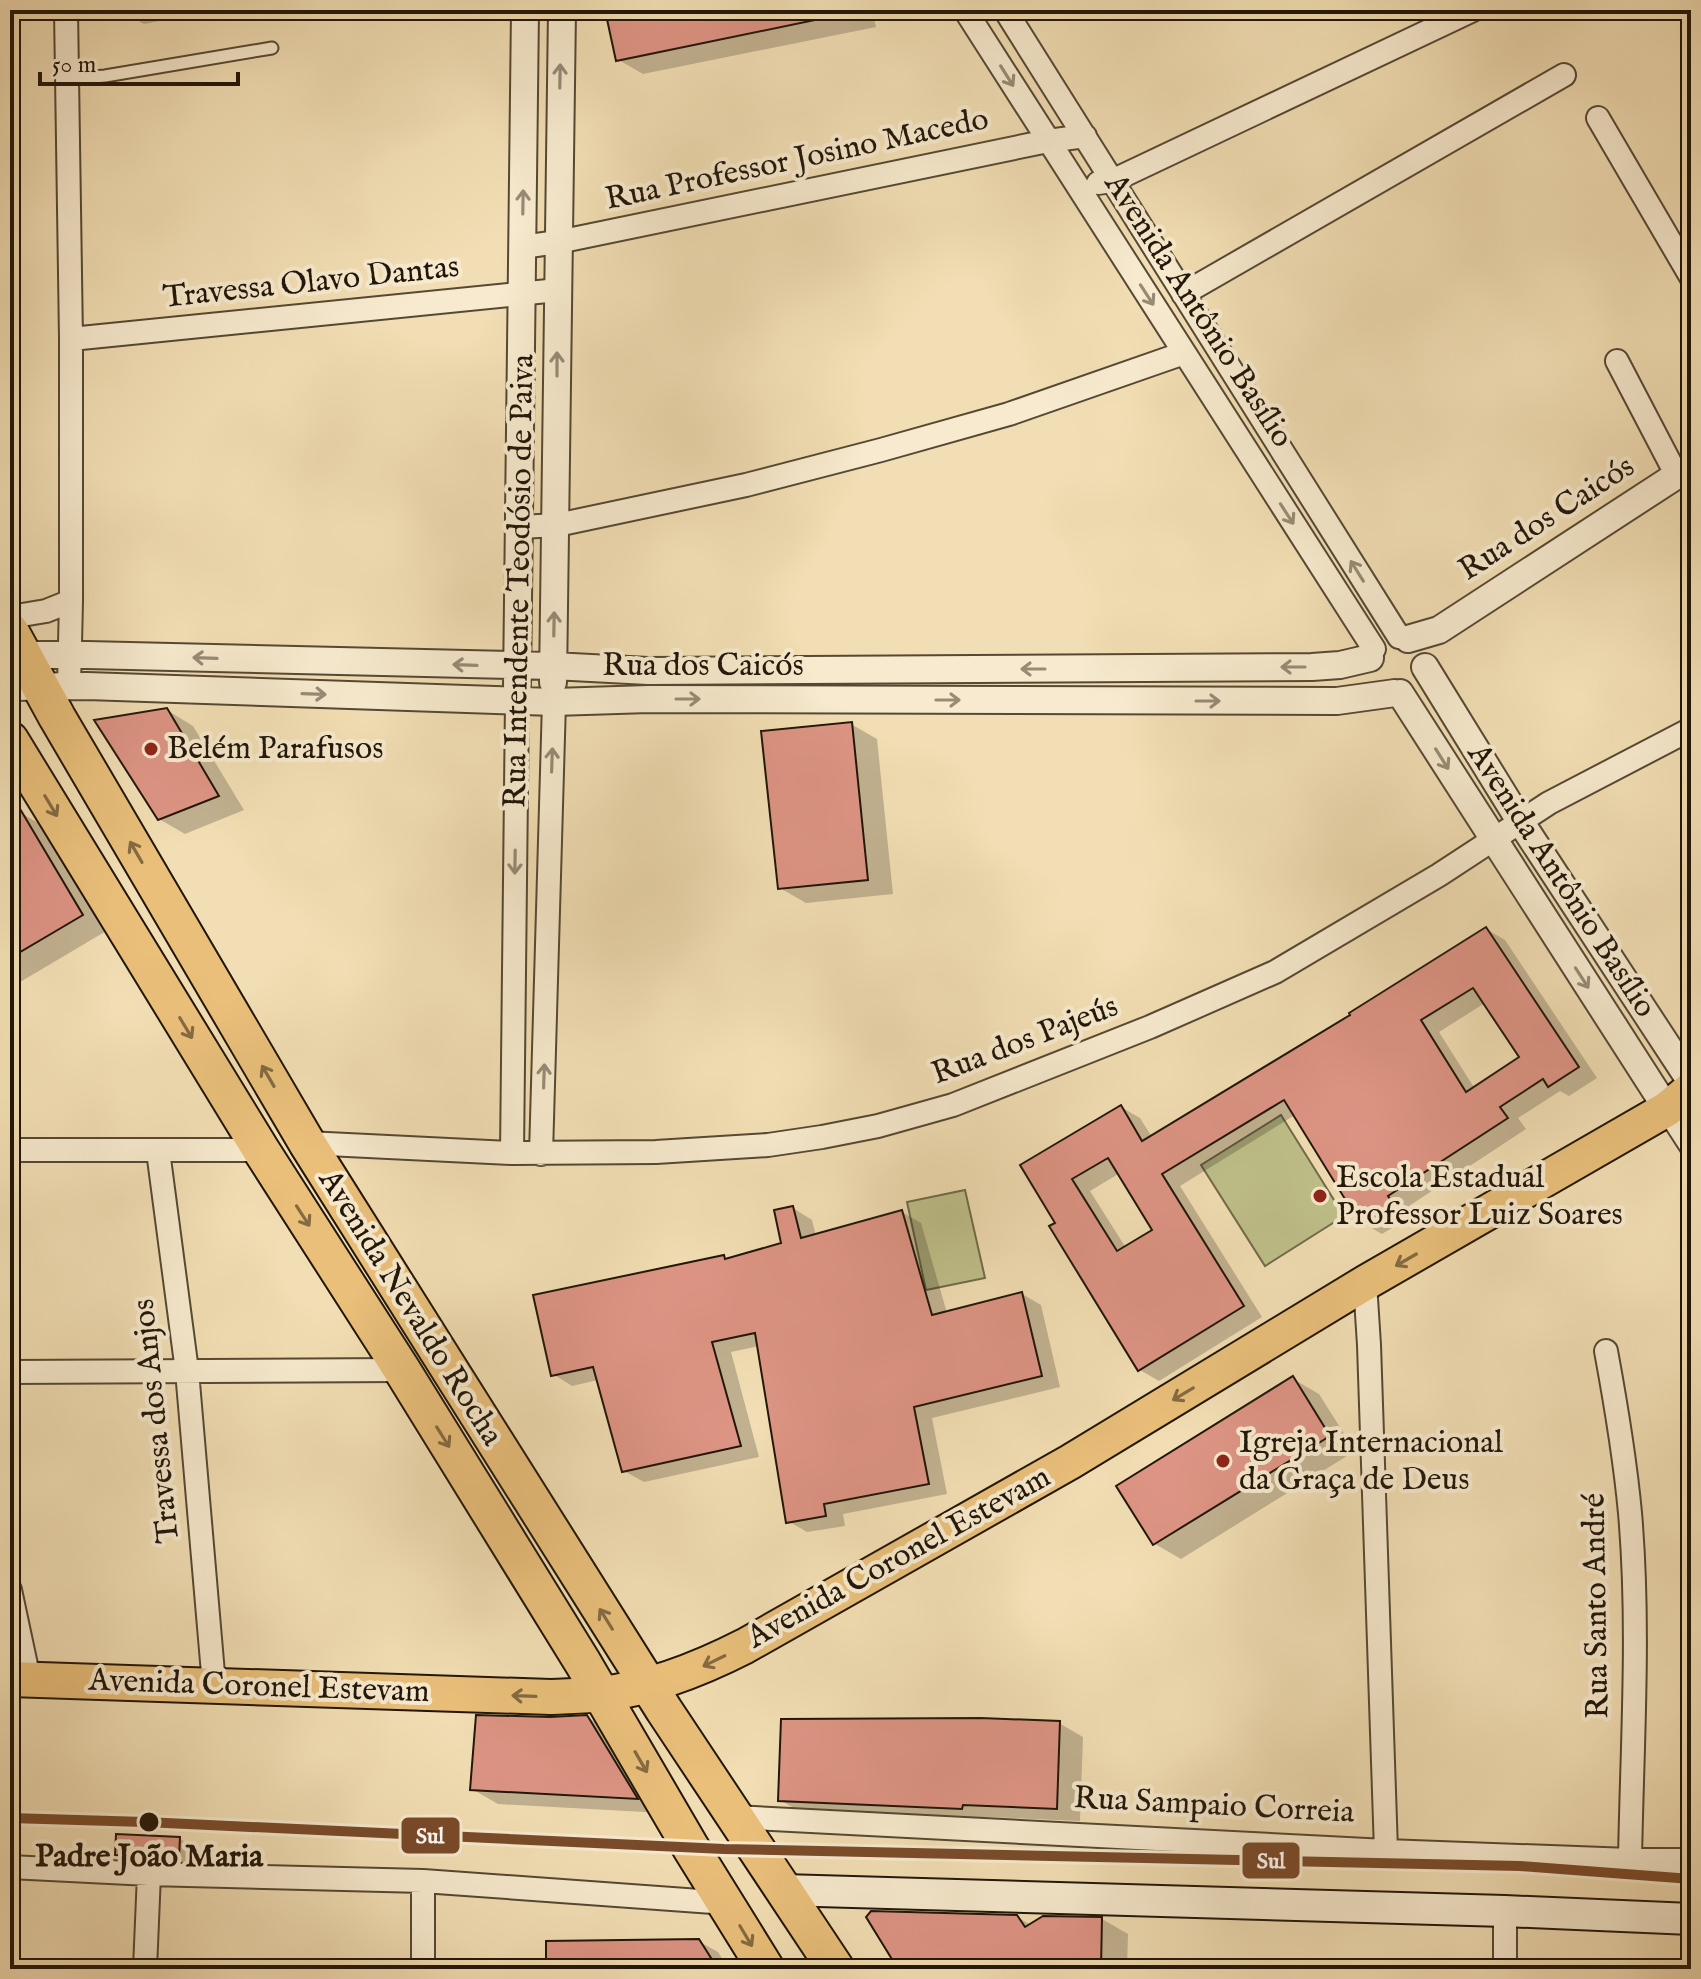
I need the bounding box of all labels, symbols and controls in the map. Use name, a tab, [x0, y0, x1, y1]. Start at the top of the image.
scale bar	[40, 36, 238, 86]
text: 50 m	[52, 50, 96, 81]
one-way arrow	[553, 63, 568, 90]
one-way arrow	[999, 64, 1015, 87]
street label: Rua Professor Josino Macedo	[602, 99, 992, 221]
street label: Avenida Antônio Basílio	[1094, 165, 1302, 456]
one-way arrow	[515, 189, 530, 216]
street label: Travessa Olavo Dantas	[161, 247, 461, 319]
one-way arrow	[1139, 283, 1155, 306]
one-way arrow	[549, 351, 565, 378]
street label: Rua Intendente Teodósio de Paiva	[496, 353, 544, 808]
street label: Rua dos Caicós	[1451, 447, 1643, 591]
one-way arrow	[1280, 502, 1296, 525]
one-way arrow	[1349, 560, 1365, 583]
one-way arrow	[546, 611, 562, 638]
street label: Rua dos Caicós	[602, 646, 804, 687]
one-way arrow	[192, 650, 219, 666]
one-way arrow	[452, 657, 479, 673]
one-way arrow	[1280, 659, 1307, 675]
one-way arrow	[1020, 661, 1047, 677]
one-way arrow	[300, 686, 327, 701]
one-way arrow	[674, 691, 701, 707]
one-way arrow	[934, 692, 961, 708]
one-way arrow	[1194, 693, 1221, 709]
place label: Belém Parafusos	[167, 729, 384, 770]
street label: Avenida Antônio Basílio	[1457, 735, 1665, 1026]
marker: Belém Parafusos	[142, 740, 160, 758]
one-way arrow	[545, 747, 560, 774]
one-way arrow	[1434, 747, 1450, 770]
one-way arrow	[42, 795, 59, 817]
one-way arrow	[128, 841, 144, 864]
one-way arrow	[507, 848, 523, 875]
one-way arrow	[1574, 966, 1591, 988]
street label: Rua dos Pajeús	[926, 987, 1124, 1095]
one-way arrow	[179, 1016, 195, 1039]
one-way arrow	[536, 1063, 551, 1090]
one-way arrow	[260, 1065, 276, 1088]
place label: Escola Estadual Professor Luiz Soares	[1336, 1158, 1623, 1236]
street label: Avenida Nevaldo Rocha	[308, 1161, 512, 1454]
marker: Escola Estadual Professor Luiz Soares	[1311, 1187, 1329, 1205]
one-way arrow	[294, 1204, 311, 1226]
one-way arrow	[1394, 1253, 1418, 1268]
street label: Travessa dos Anjos	[124, 1297, 190, 1545]
one-way arrow	[1172, 1386, 1195, 1402]
place label: Igreja Internacional da Graça de Deus	[1239, 1423, 1503, 1501]
one-way arrow	[435, 1425, 451, 1448]
marker: Igreja Internacional da Graça de Deus	[1214, 1452, 1232, 1470]
street label: Avenida Coronel Estevam	[739, 1457, 1058, 1659]
street label: Rua Santo André	[1575, 1493, 1619, 1719]
one-way arrow	[597, 1608, 613, 1631]
one-way arrow	[702, 1654, 726, 1669]
street label: Avenida Coronel Estevam	[87, 1661, 430, 1713]
one-way arrow	[511, 1689, 538, 1704]
one-way arrow	[633, 1750, 649, 1773]
street label: Rua Sampaio Correia	[1073, 1778, 1356, 1834]
marker: Padre João Maria	[137, 1810, 161, 1834]
line badge: Sul	[400, 1816, 461, 1855]
text: Sul	[416, 1823, 445, 1851]
place label: Padre João Maria	[35, 1837, 264, 1878]
line badge: Sul	[1241, 1841, 1301, 1880]
text: Sul	[1257, 1848, 1286, 1876]
one-way arrow	[738, 1924, 754, 1947]

